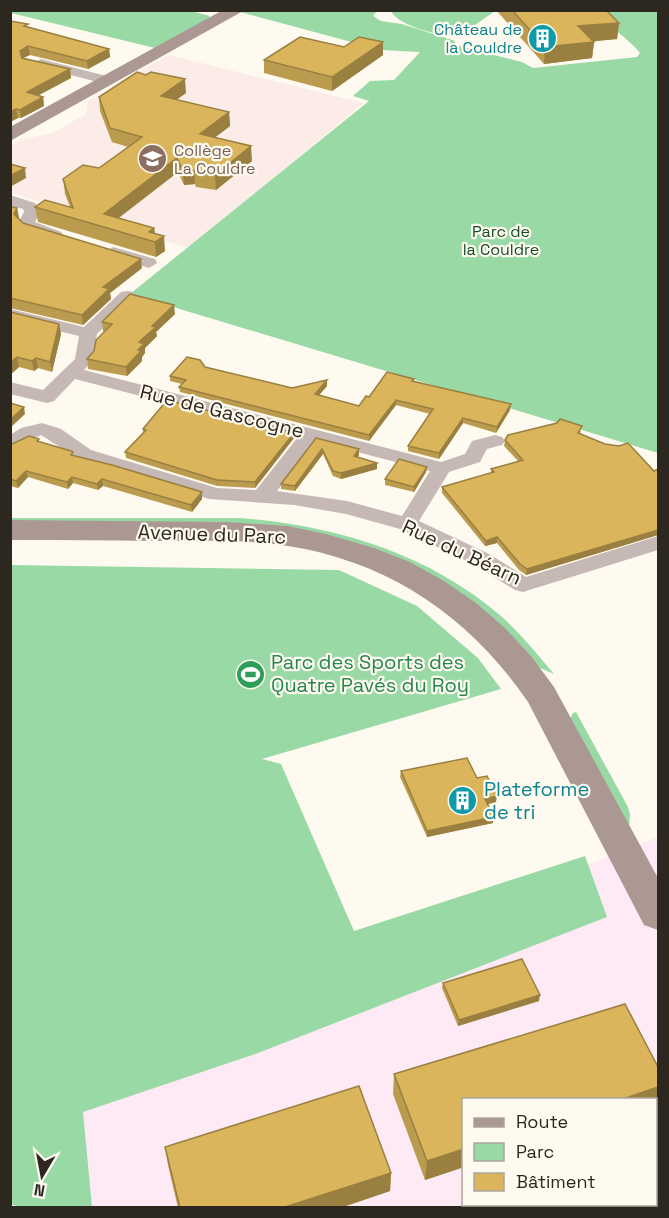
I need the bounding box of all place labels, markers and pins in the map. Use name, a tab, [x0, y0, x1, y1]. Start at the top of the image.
place label: Château de la Couldre	[434, 19, 522, 58]
building icon: Château de la Couldre	[527, 22, 559, 54]
place label: Collège La Couldre	[174, 140, 255, 179]
school or university icon: Collège La Couldre	[137, 143, 169, 175]
place label: Parc des Sports des Quatre Pavés du Roy	[271, 649, 469, 698]
sports icon: Parc des Sports des Quatre Pavés du Roy	[234, 658, 266, 690]
place label: Plateforme de tri	[484, 776, 589, 825]
building icon: Plateforme de tri	[447, 784, 479, 816]

